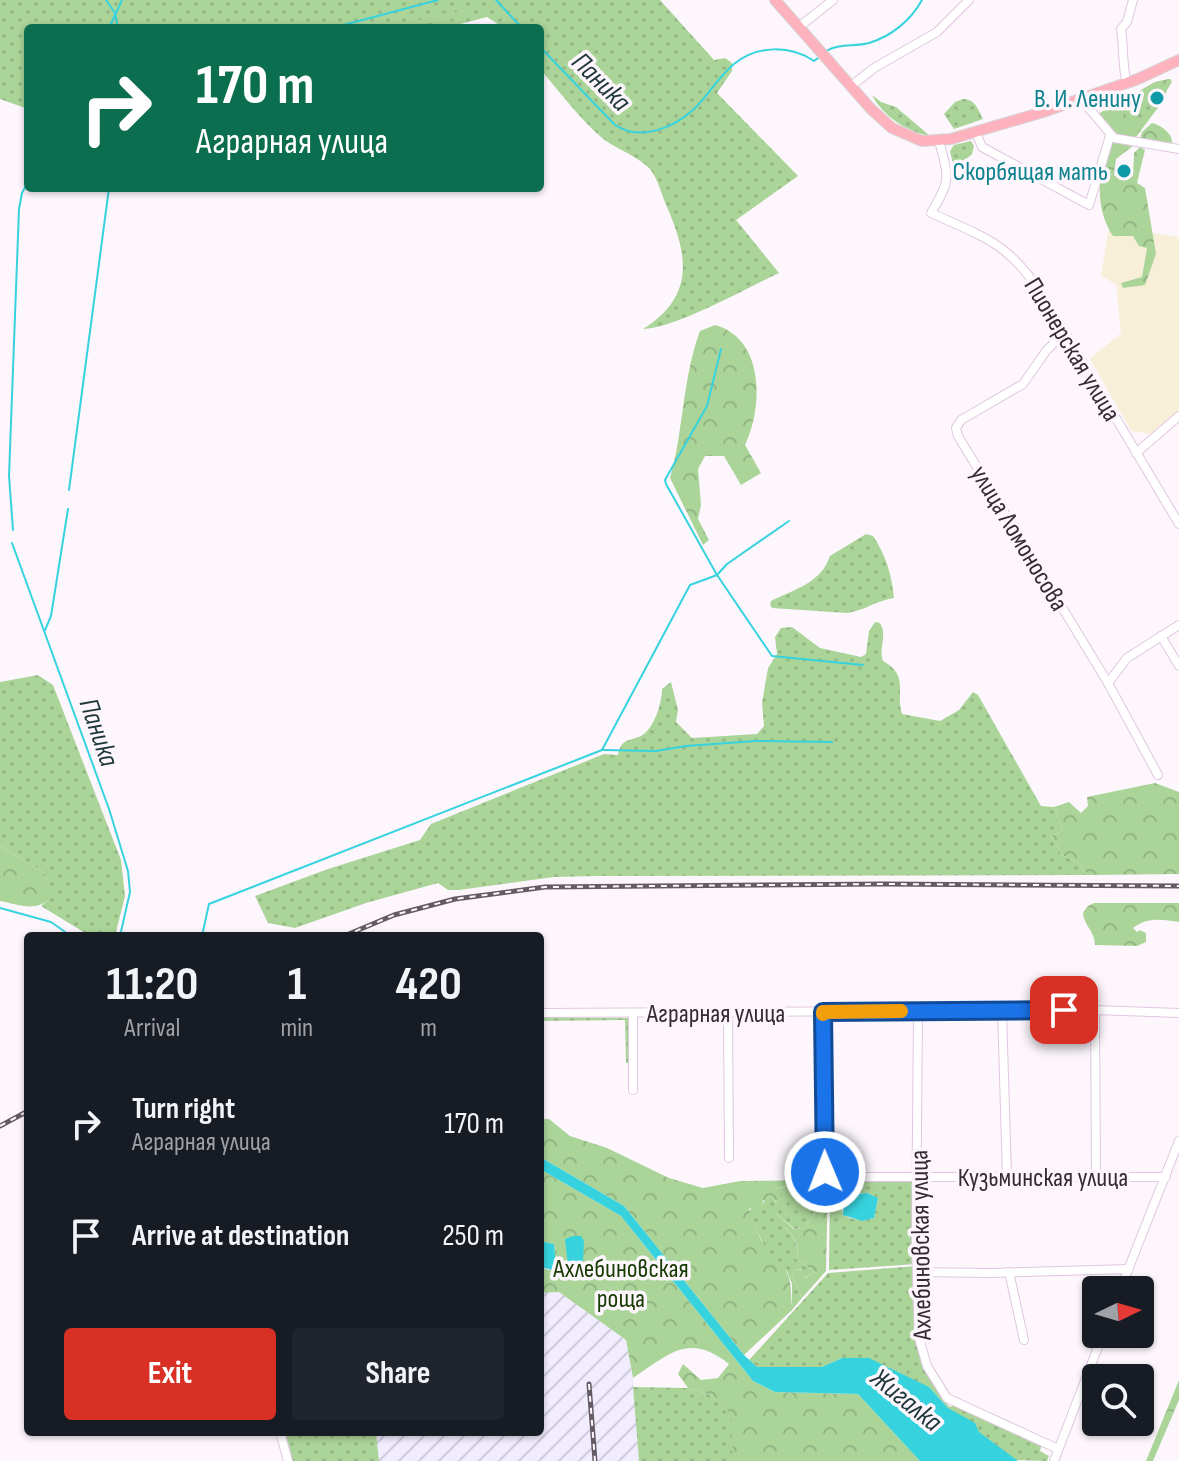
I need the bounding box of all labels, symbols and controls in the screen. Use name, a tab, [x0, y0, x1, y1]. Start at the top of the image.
water label: Паника	[565, 46, 638, 119]
text: 170 m	[196, 53, 314, 120]
icon: right	[64, 56, 168, 160]
place label: В. И. Ленину	[1034, 84, 1141, 115]
marker: В. И. Ленину	[1148, 89, 1166, 107]
text: Аграрная улица	[196, 121, 388, 164]
place label: Скорбящая мать	[953, 157, 1108, 188]
marker: Скорбящая мать	[1115, 162, 1133, 180]
street label: Пионерская улица	[1017, 272, 1127, 427]
street label: улица Ломоносова	[963, 460, 1074, 617]
water label: Паника	[72, 694, 126, 771]
text: 11:20	[106, 956, 198, 1013]
text: 1	[288, 956, 306, 1013]
text: 420	[395, 956, 462, 1013]
pin	[1030, 976, 1098, 1044]
icon: arrive	[1042, 988, 1086, 1032]
street label: Аграрная улица	[646, 999, 785, 1030]
text: Arrival	[124, 1013, 180, 1044]
text: min	[281, 1013, 313, 1044]
text: m	[420, 1013, 437, 1044]
text: Turn right	[132, 1091, 235, 1127]
icon: right	[64, 1102, 108, 1146]
text: 170 m	[444, 1106, 504, 1142]
text: Аграрная улица	[132, 1127, 271, 1158]
position arrow	[783, 1130, 867, 1214]
street label: Ахлебиновская улица	[904, 1150, 939, 1341]
street label: Кузьминская улица	[958, 1163, 1128, 1194]
icon: arrive	[64, 1214, 108, 1258]
text: Arrive at destination	[132, 1218, 349, 1254]
text: 250 m	[442, 1218, 504, 1254]
park label: Ахлебиновская роща	[552, 1254, 689, 1315]
north arrow	[1082, 1276, 1154, 1348]
map controls	[1082, 1276, 1154, 1436]
button: Exit	[64, 1328, 276, 1420]
button: Share	[292, 1328, 504, 1420]
water label: Жигалка	[863, 1361, 949, 1439]
button: search	[1082, 1364, 1154, 1436]

